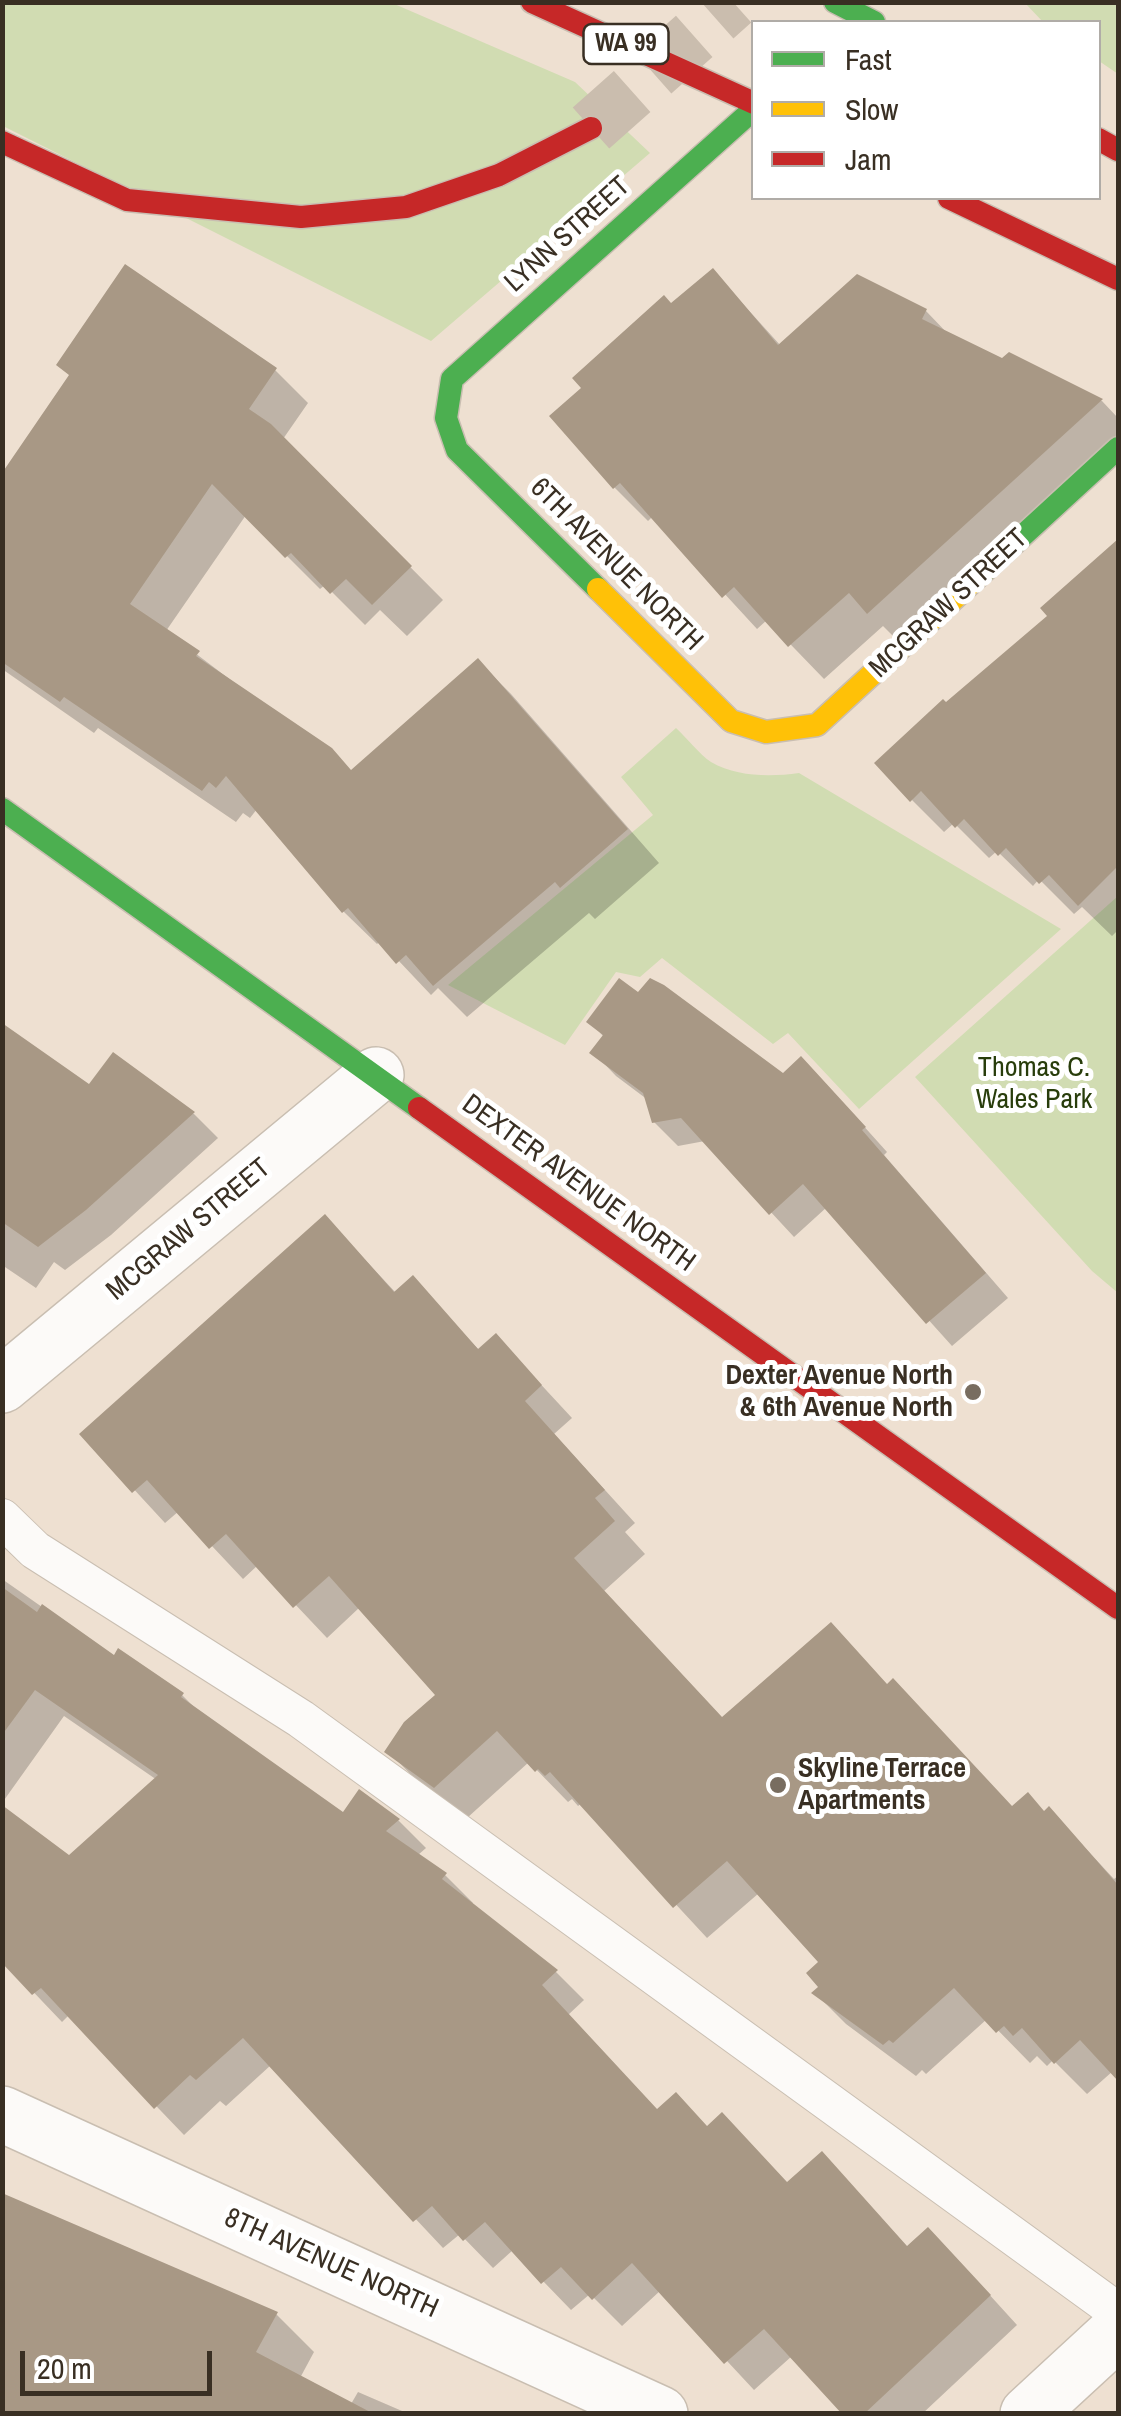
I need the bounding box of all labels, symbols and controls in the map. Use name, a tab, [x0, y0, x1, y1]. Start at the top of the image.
legend	[751, 20, 1101, 200]
road number: WA 99	[584, 24, 668, 64]
text: Fast	[845, 39, 892, 79]
text: Slow	[845, 89, 898, 129]
text: Jam	[845, 139, 891, 179]
street label: LYNN STREET	[499, 170, 637, 300]
street label: 6TH AVENUE NORTH	[523, 472, 709, 658]
street label: MCGRAW STREET	[863, 522, 1035, 686]
park label: Thomas C. Wales Park	[976, 1051, 1092, 1117]
street label: DEXTER AVENUE NORTH	[455, 1088, 701, 1280]
street label: MCGRAW STREET	[100, 1152, 278, 1308]
place label: Dexter Avenue North & 6th Avenue North	[725, 1359, 953, 1425]
marker: Dexter Avenue North & 6th Avenue North	[962, 1381, 984, 1403]
place label: Skyline Terrace Apartments	[798, 1752, 966, 1818]
marker: Skyline Terrace Apartments	[767, 1774, 789, 1796]
street label: 8TH AVENUE NORTH	[219, 2202, 443, 2326]
scale bar	[25, 2331, 218, 2393]
text: 20 m	[37, 2348, 92, 2388]

